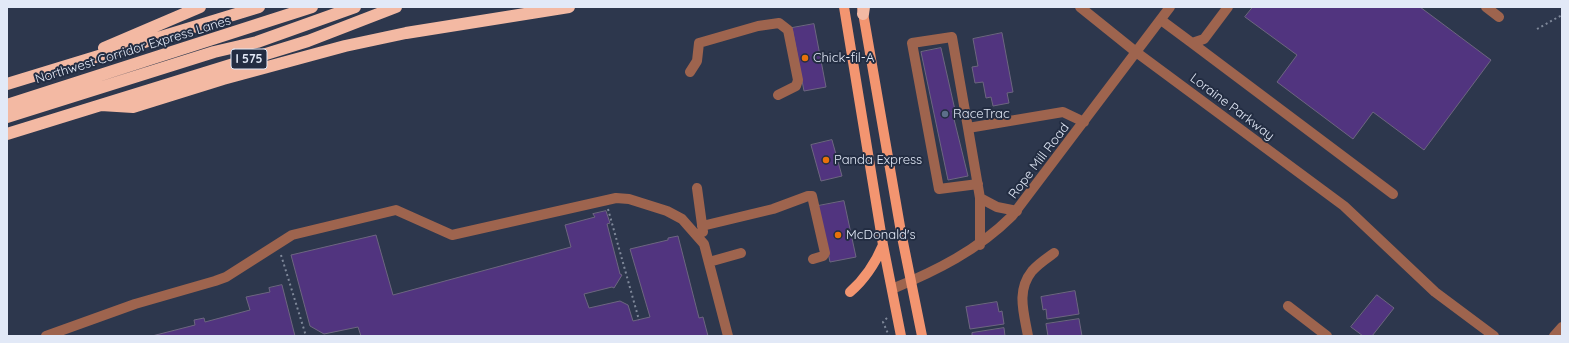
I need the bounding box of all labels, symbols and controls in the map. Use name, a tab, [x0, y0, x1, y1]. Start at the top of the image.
street label: Northwest Corridor Express Lanes	[33, 13, 233, 87]
road number: I 575	[231, 49, 267, 69]
place label: Chick-fil-A	[813, 50, 874, 66]
marker: Chick-fil-A	[800, 53, 810, 63]
street label: Loraine Parkway	[1187, 70, 1277, 144]
place label: RaceTrac	[953, 106, 1010, 122]
marker: RaceTrac	[940, 109, 950, 119]
street label: Rope Mill Road	[1006, 120, 1072, 202]
place label: Panda Express	[834, 152, 922, 168]
marker: Panda Express	[821, 155, 831, 165]
place label: McDonald's	[846, 227, 916, 243]
marker: McDonald's	[833, 230, 843, 240]

